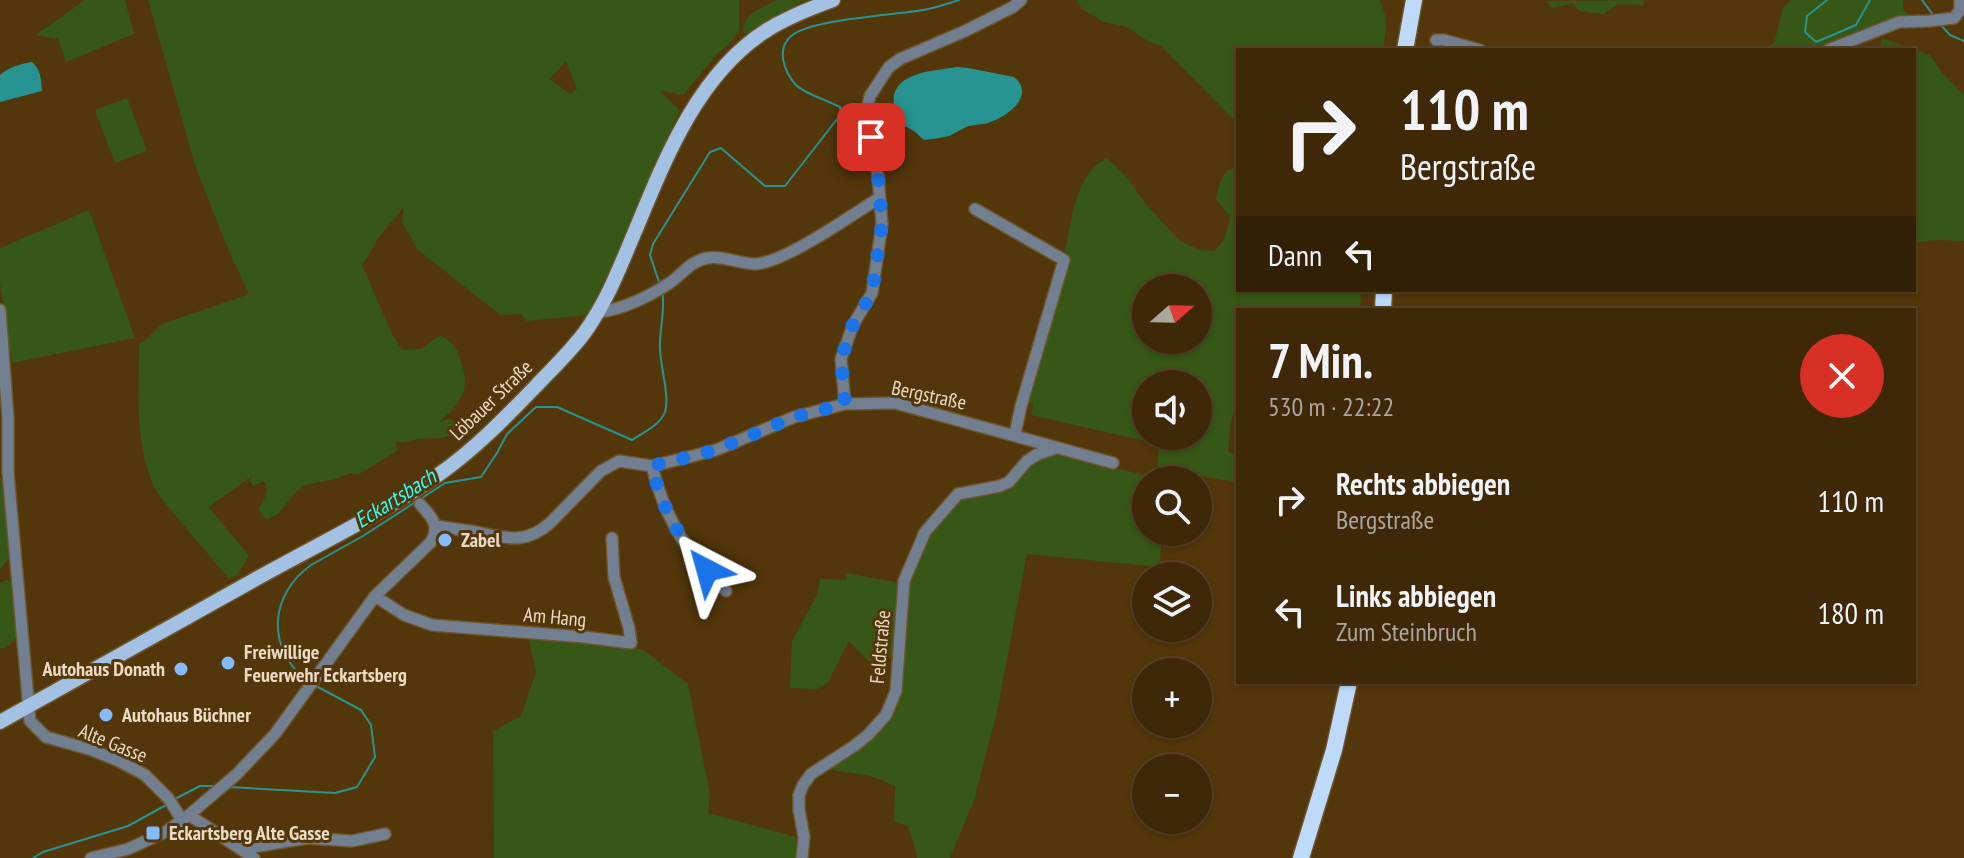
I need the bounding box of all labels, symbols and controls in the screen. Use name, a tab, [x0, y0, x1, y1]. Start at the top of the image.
text: 110 m	[1400, 73, 1529, 145]
icon: right	[1268, 80, 1372, 184]
pin	[837, 103, 905, 171]
icon: arrive	[849, 115, 893, 159]
text: Bergstraße	[1400, 143, 1536, 190]
icon: left	[1338, 232, 1382, 276]
text: Dann	[1268, 235, 1322, 274]
north arrow	[1132, 274, 1212, 354]
map controls	[1132, 274, 1212, 834]
text: 7 Min.	[1268, 329, 1373, 391]
button: close	[1800, 334, 1884, 418]
street label: Löbauer Straße	[444, 354, 538, 446]
button: sound	[1132, 370, 1212, 450]
street label: Bergstraße	[889, 374, 969, 416]
text: 530 m · 22:22	[1268, 390, 1394, 423]
water label: Eckartsbach	[349, 461, 442, 534]
text: Rechts abbiegen	[1336, 464, 1510, 503]
button: search	[1132, 466, 1212, 546]
icon: right	[1268, 478, 1312, 522]
text: 110 m	[1818, 481, 1884, 520]
text: Bergstraße	[1336, 503, 1434, 536]
place label: Zabel	[461, 527, 500, 553]
position arrow	[665, 528, 749, 612]
marker: Zabel	[436, 531, 454, 549]
button: layers	[1132, 562, 1212, 642]
text: Links abbiegen	[1336, 576, 1496, 615]
icon: left	[1268, 590, 1312, 634]
text: 180 m	[1818, 593, 1884, 632]
street label: Am Hang	[523, 601, 587, 633]
street label: Feldstraße	[864, 609, 896, 685]
text: Zum Steinbruch	[1336, 615, 1477, 648]
place label: Freiwillige Feuerwehr Eckartsberg	[244, 639, 407, 688]
marker: Freiwillige Feuerwehr Eckartsberg	[219, 654, 237, 672]
place label: Autohaus Donath	[41, 656, 165, 682]
button: +	[1132, 658, 1212, 738]
marker: Autohaus Donath	[172, 660, 190, 678]
place label: Autohaus Büchner	[121, 702, 251, 728]
marker: Autohaus Büchner	[97, 706, 115, 724]
street label: Alte Gasse	[75, 718, 151, 768]
button: −	[1132, 754, 1212, 834]
place label: Eckartsberg Alte Gasse	[169, 820, 330, 846]
marker: Eckartsberg Alte Gasse	[144, 824, 162, 842]

